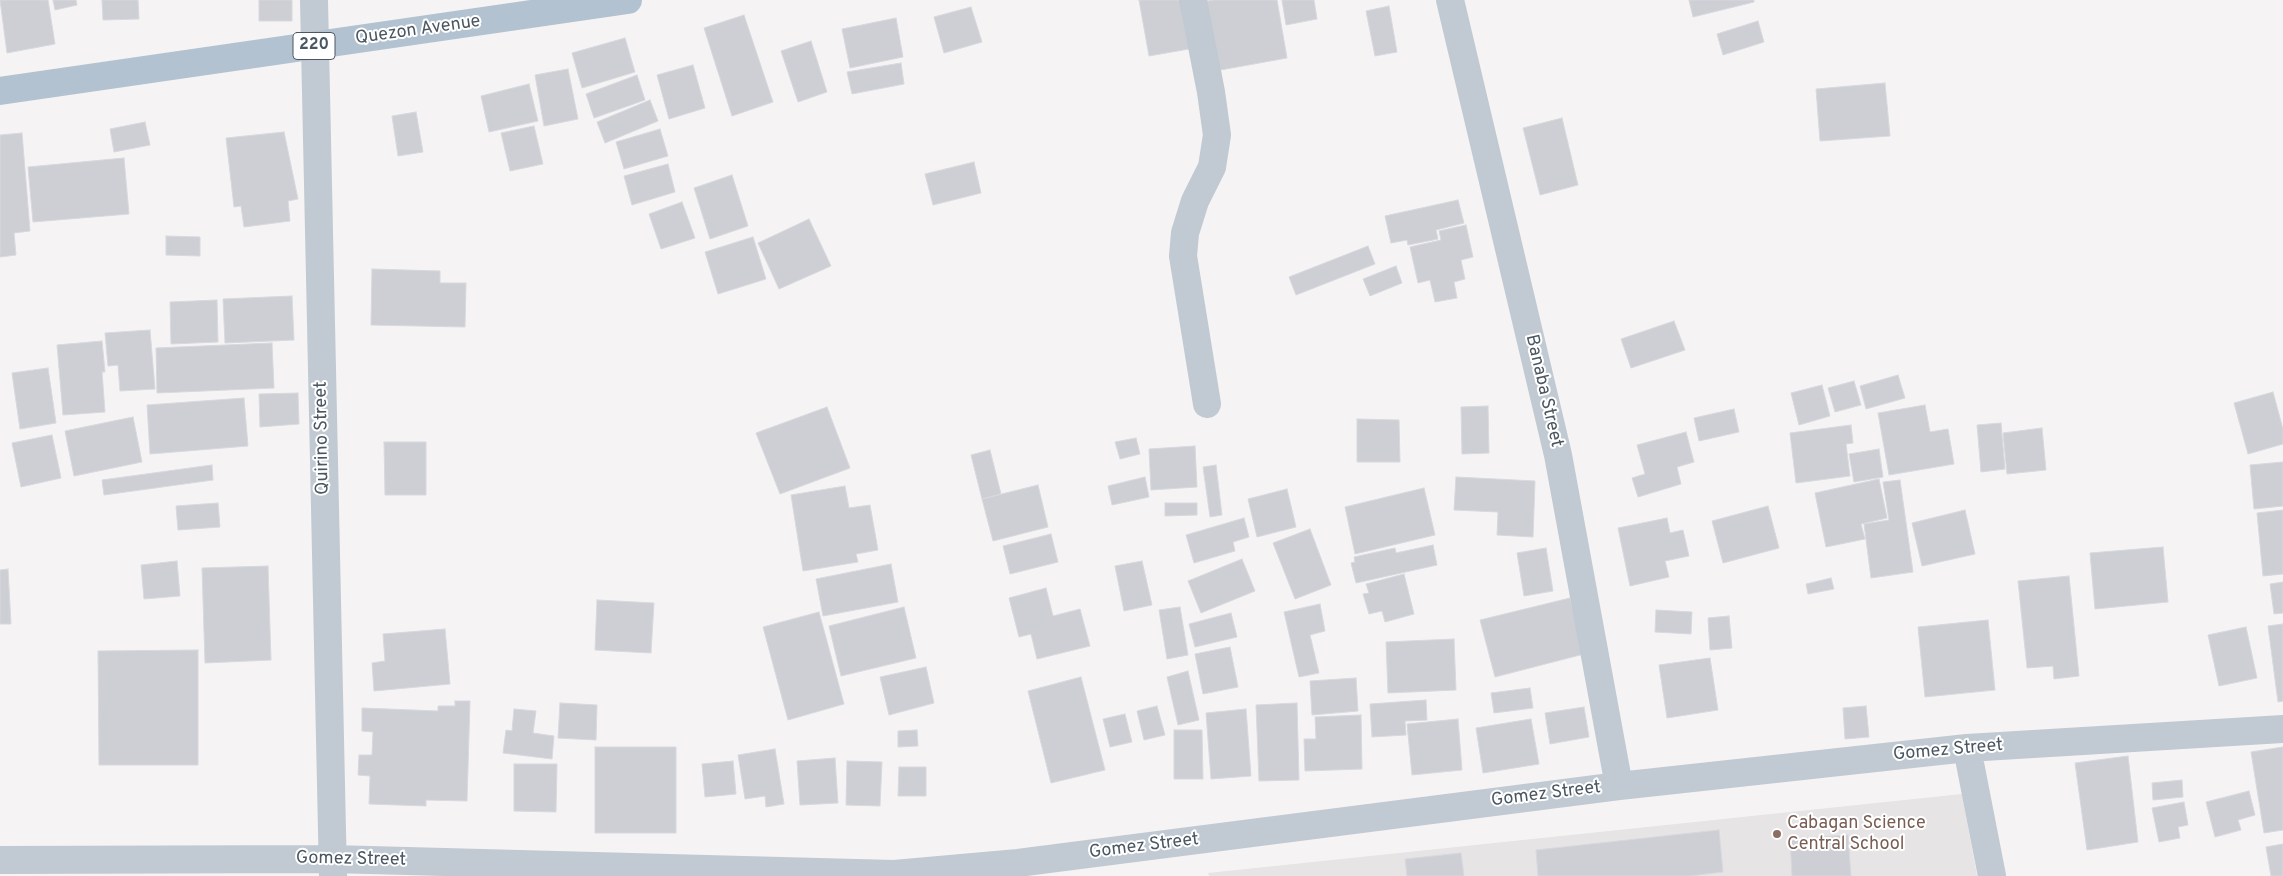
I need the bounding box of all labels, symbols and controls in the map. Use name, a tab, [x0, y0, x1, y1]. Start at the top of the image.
street label: Quezon Avenue	[354, 12, 482, 50]
road number: 220	[293, 32, 335, 59]
street label: Banaba Street	[1520, 333, 1566, 449]
street label: Quirino Street	[311, 381, 335, 495]
street label: Gomez Street	[1892, 735, 2004, 767]
street label: Gomez Street	[1490, 778, 1602, 812]
place label: Cabagan Science Central School	[1787, 813, 1926, 856]
marker: Cabagan Science Central School	[1771, 828, 1783, 840]
street label: Gomez Street	[1088, 830, 1200, 864]
street label: Gomez Street	[296, 848, 406, 872]

